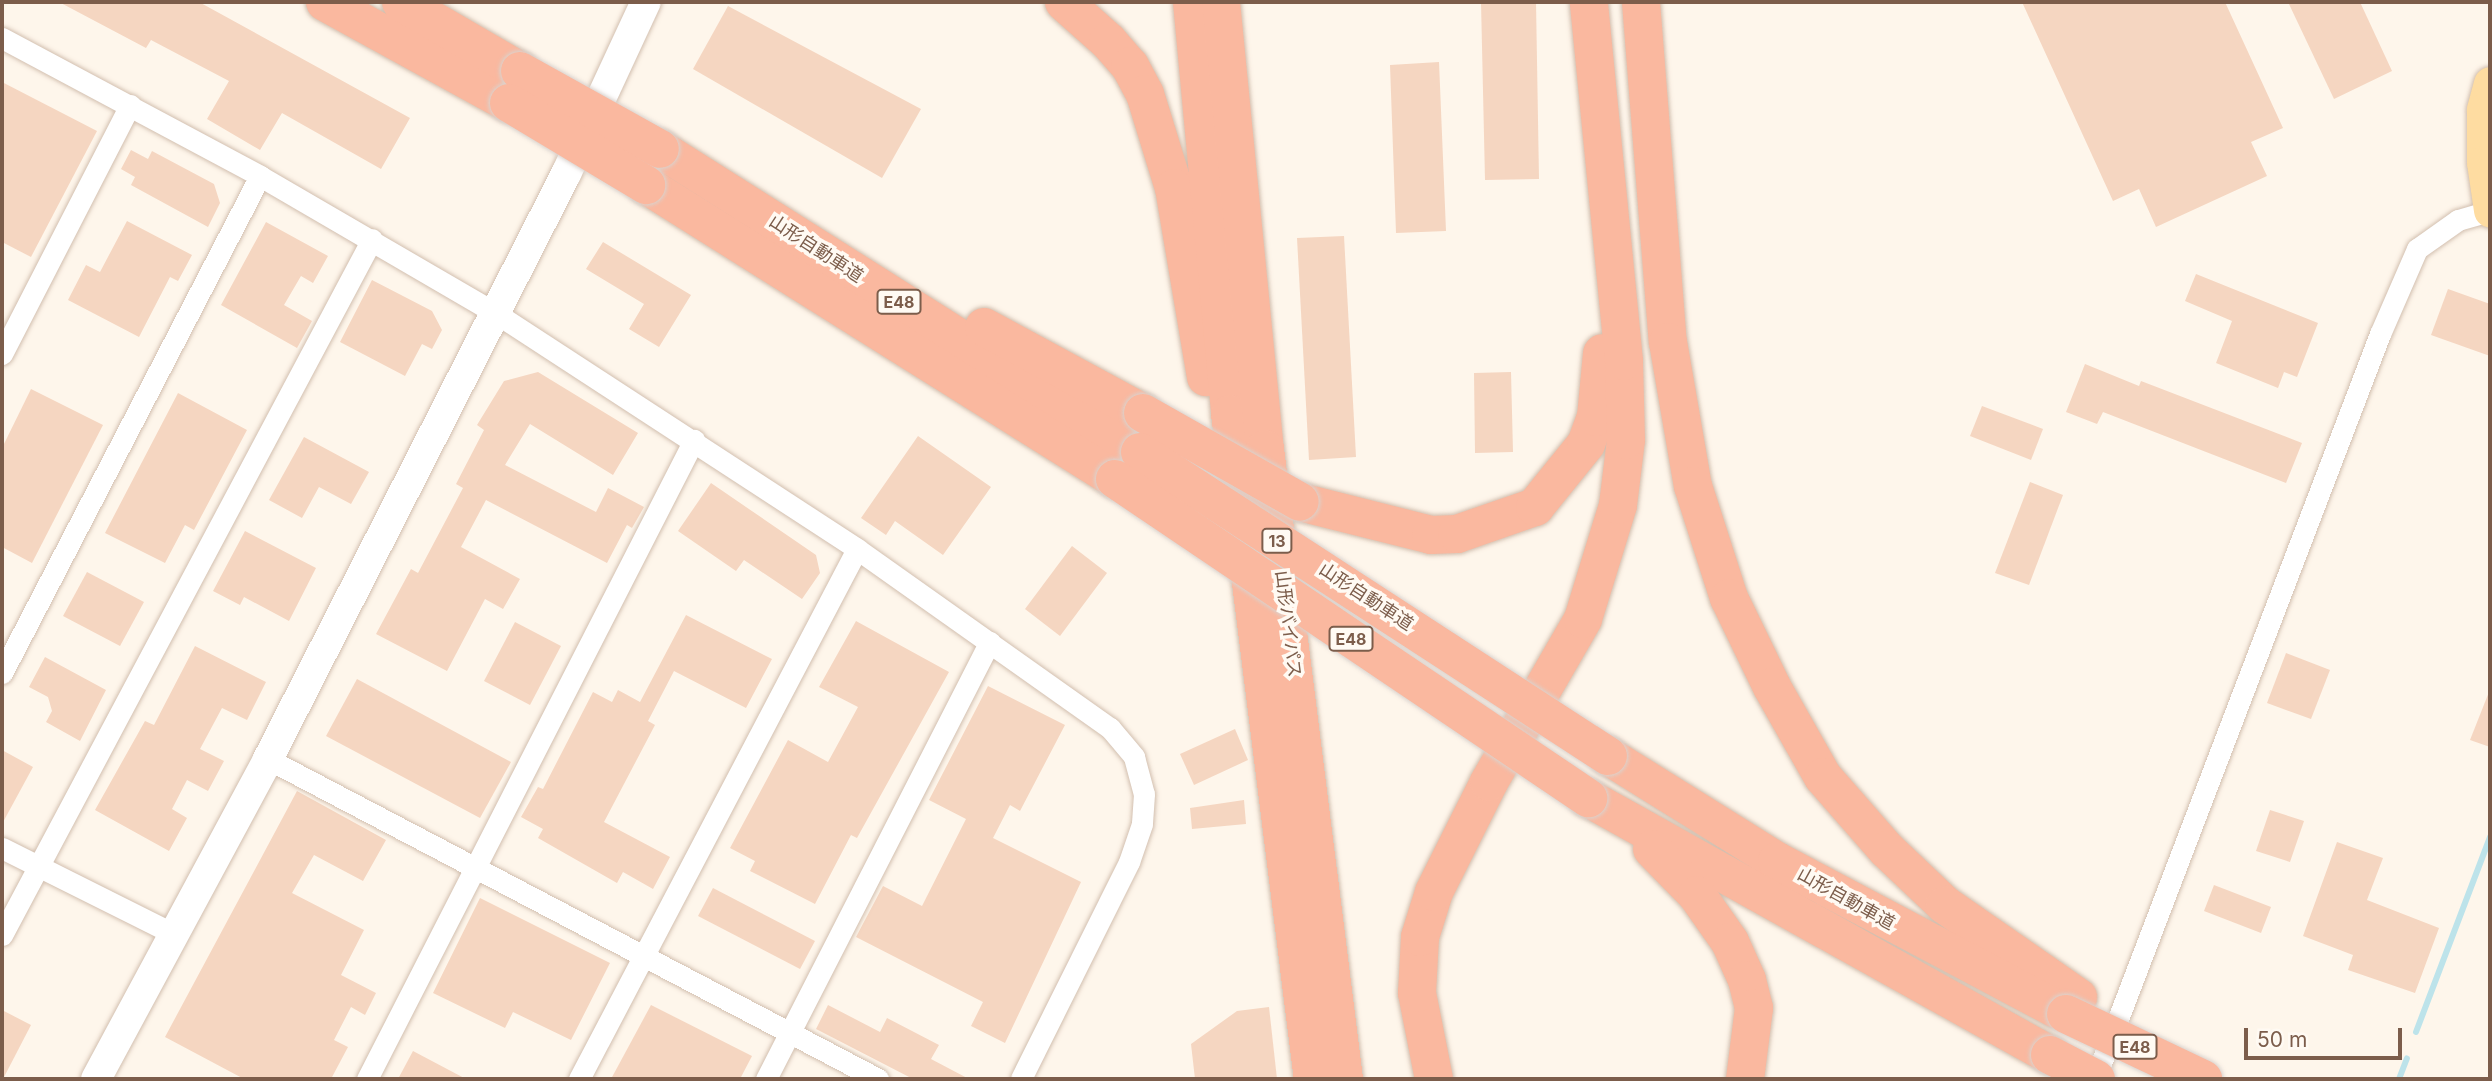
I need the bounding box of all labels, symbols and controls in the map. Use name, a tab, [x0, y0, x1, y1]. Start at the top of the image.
street label: 山形自動車道	[765, 211, 867, 287]
road number: E48	[876, 290, 922, 314]
road number: 13	[1261, 528, 1293, 554]
street label: 山形自動車道	[1315, 559, 1417, 635]
street label: 山形バイパス	[1271, 569, 1305, 679]
road number: E48	[1328, 626, 1374, 652]
street label: 山形自動車道	[1794, 863, 1898, 935]
scale bar	[2247, 1014, 2404, 1058]
text: 50 m	[2257, 1027, 2307, 1052]
road number: E48	[2112, 1035, 2158, 1060]

